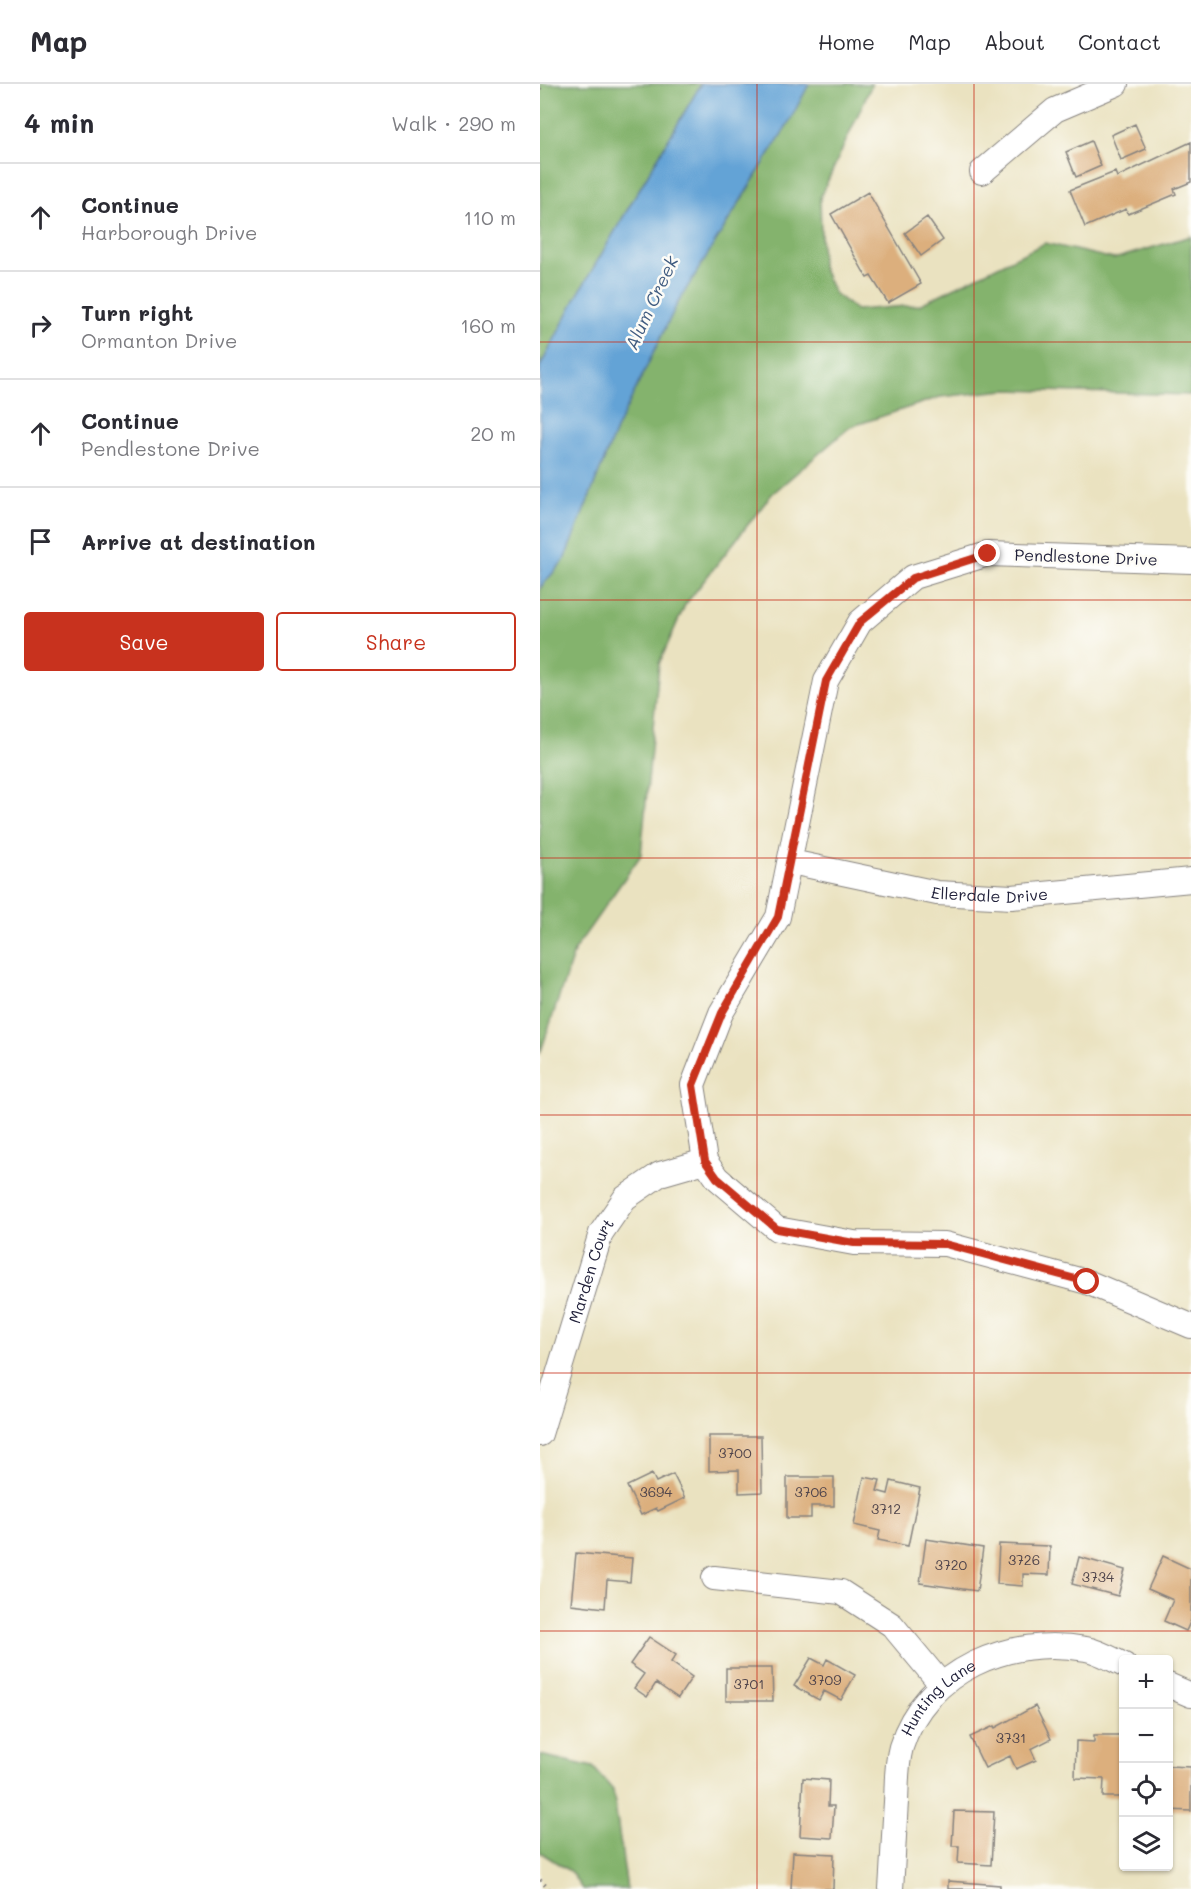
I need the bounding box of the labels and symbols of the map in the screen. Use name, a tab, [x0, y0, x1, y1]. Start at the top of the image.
water label: Alum Creek	[619, 251, 683, 353]
route end	[974, 540, 1000, 566]
street label: Pendlestone Drive	[1014, 544, 1158, 569]
street label: Ellerdale Drive	[929, 881, 1049, 907]
street label: Marden Court	[563, 1214, 618, 1326]
route start	[1073, 1268, 1099, 1294]
house number: 3700	[718, 1443, 752, 1462]
house number: 3694	[639, 1482, 673, 1501]
house number: 3706	[794, 1482, 828, 1501]
house number: 3712	[871, 1499, 901, 1518]
house number: 3726	[1008, 1550, 1040, 1569]
house number: 3720	[935, 1555, 968, 1574]
house number: 3734	[1082, 1567, 1115, 1586]
street label: Hunting Lane	[895, 1654, 979, 1739]
house number: 3709	[809, 1670, 841, 1689]
house number: 3701	[734, 1674, 764, 1693]
house number: 3731	[996, 1728, 1026, 1747]

